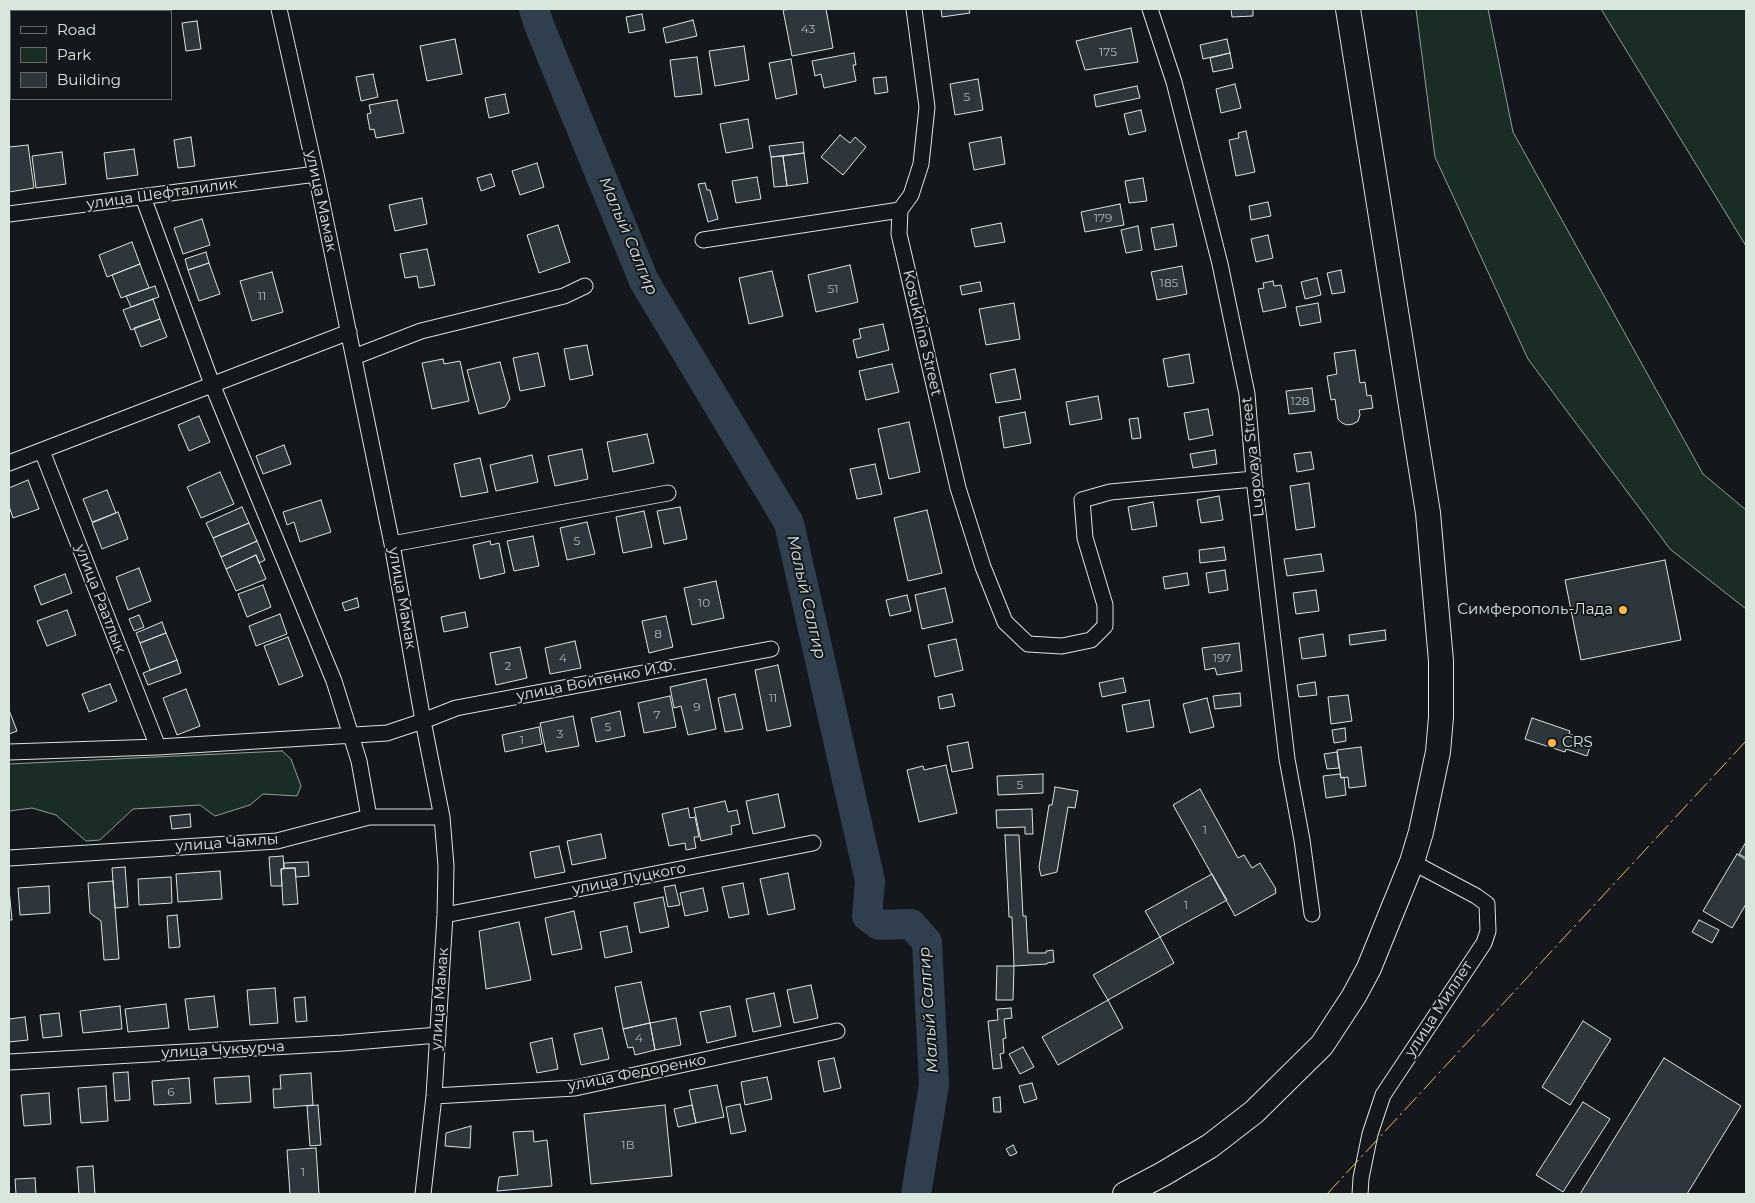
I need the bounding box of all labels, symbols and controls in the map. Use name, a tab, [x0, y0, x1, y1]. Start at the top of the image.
legend	[10, 10, 172, 100]
text: Road	[57, 20, 96, 39]
house number: 43	[801, 22, 815, 36]
text: Park	[57, 45, 91, 64]
house number: 175	[1099, 45, 1117, 59]
text: Building	[57, 70, 121, 89]
house number: 5	[964, 90, 970, 104]
street label: улица Мамак	[301, 149, 341, 253]
water label: Малый Салгир	[594, 174, 662, 298]
street label: улица Шефталилик	[85, 175, 239, 213]
house number: 179	[1094, 211, 1112, 225]
street label: Kosukhina Street	[899, 268, 945, 398]
house number: 185	[1160, 276, 1178, 290]
house number: 51	[827, 282, 839, 296]
house number: 11	[258, 289, 266, 303]
house number: 128	[1291, 394, 1309, 408]
street label: Lugovaya Street	[1238, 396, 1268, 518]
water label: Малый Салгир	[782, 533, 830, 661]
house number: 5	[574, 534, 580, 548]
street label: улица Раатлык	[71, 542, 129, 656]
street label: улица Мамак	[384, 546, 420, 650]
house number: 10	[698, 596, 710, 610]
place label: Симферополь-Лада	[1457, 601, 1613, 619]
marker: Симферополь-Лада	[1617, 604, 1629, 616]
house number: 8	[654, 627, 662, 641]
house number: 4	[559, 651, 567, 665]
house number: 197	[1213, 651, 1231, 665]
street label: улица Войтенко И.Ф.	[515, 657, 677, 705]
house number: 2	[505, 659, 511, 673]
house number: 11	[769, 691, 777, 705]
house number: 9	[693, 700, 701, 714]
house number: 7	[653, 708, 661, 722]
house number: 5	[605, 720, 611, 734]
house number: 3	[557, 727, 563, 741]
house number: 1	[520, 733, 524, 747]
place label: CRS	[1562, 734, 1593, 752]
marker: CRS	[1546, 737, 1558, 749]
house number: 5	[1017, 778, 1023, 792]
house number: 1	[1203, 823, 1207, 837]
street label: улица Чамлы	[175, 830, 279, 856]
street label: улица Луцкого	[571, 859, 687, 899]
house number: 1	[1184, 898, 1188, 912]
water label: Малый Салгир	[915, 946, 943, 1074]
street label: улица Мамак	[427, 947, 453, 1051]
street label: улица Миллет	[1401, 958, 1477, 1060]
house number: 4	[635, 1031, 643, 1045]
street label: улица Чукъурча	[161, 1038, 285, 1062]
street label: улица Федоренко	[566, 1051, 708, 1095]
house number: 6	[167, 1085, 175, 1099]
house number: 1В	[621, 1138, 635, 1152]
house number: 1	[301, 1165, 305, 1179]

